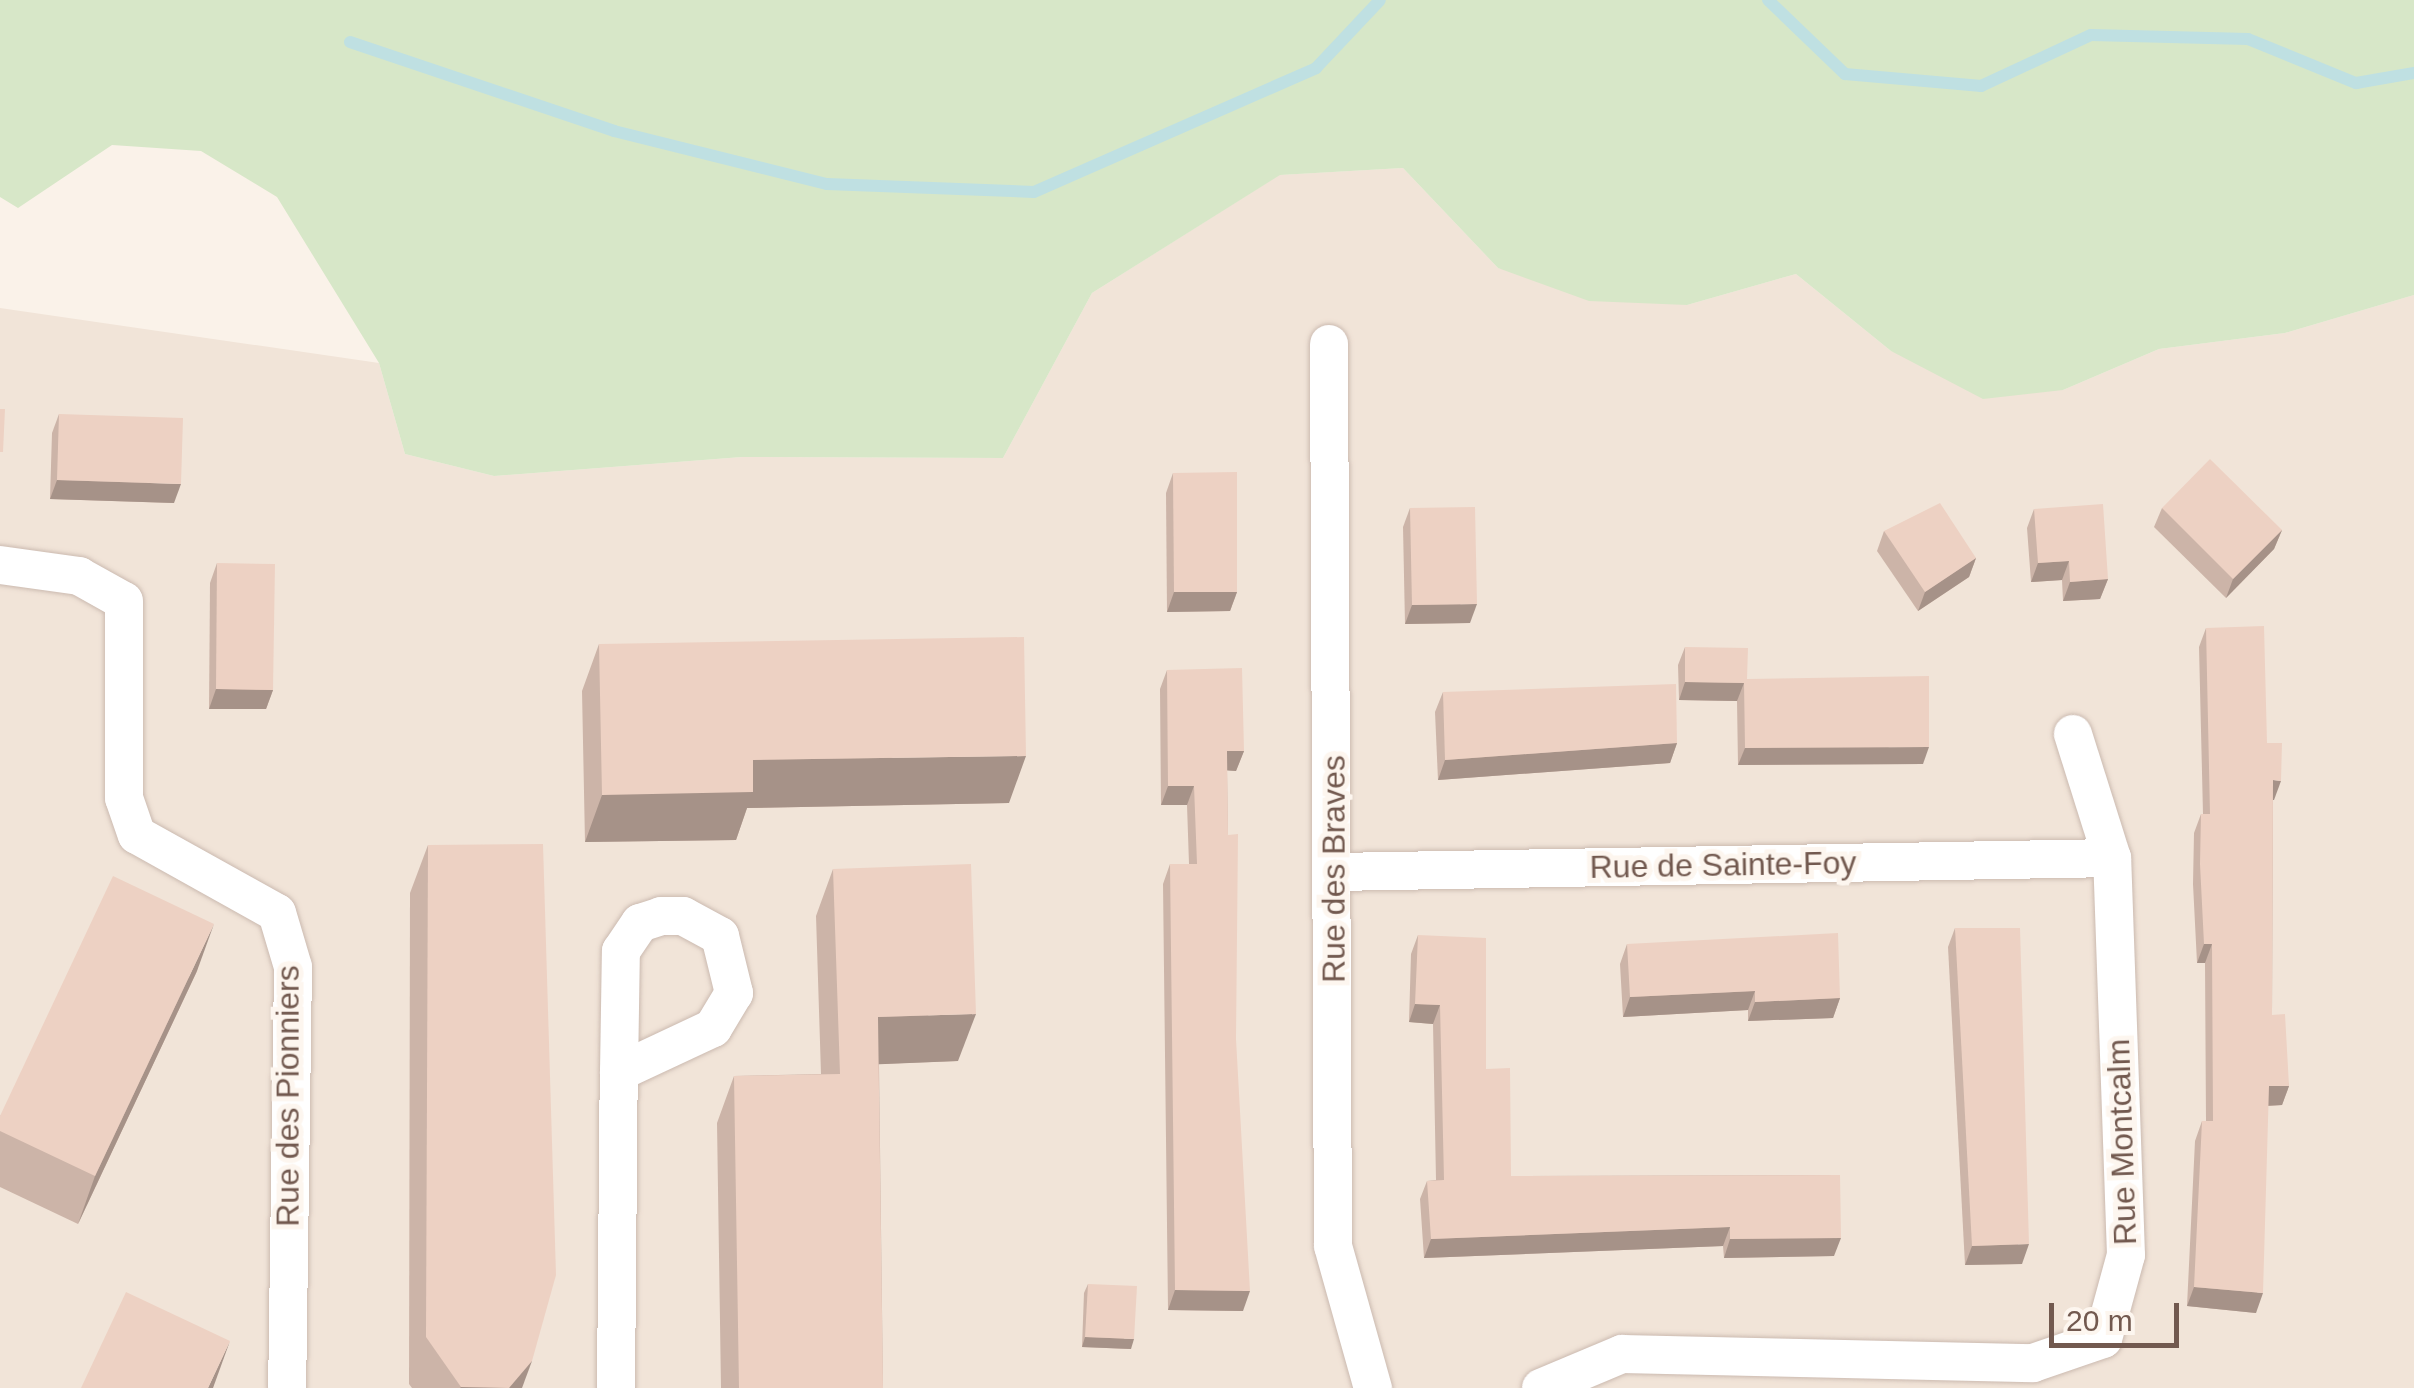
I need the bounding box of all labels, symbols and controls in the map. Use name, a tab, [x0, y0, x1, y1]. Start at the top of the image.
street label: Rue des Braves	[1315, 755, 1353, 983]
street label: Rue de Sainte-Foy	[1589, 843, 1857, 887]
street label: Rue des Pionniers	[269, 965, 307, 1227]
street label: Rue Montcalm	[2099, 1038, 2145, 1246]
scale bar	[2054, 1283, 2184, 1345]
text: 20 m	[2066, 1304, 2133, 1337]

